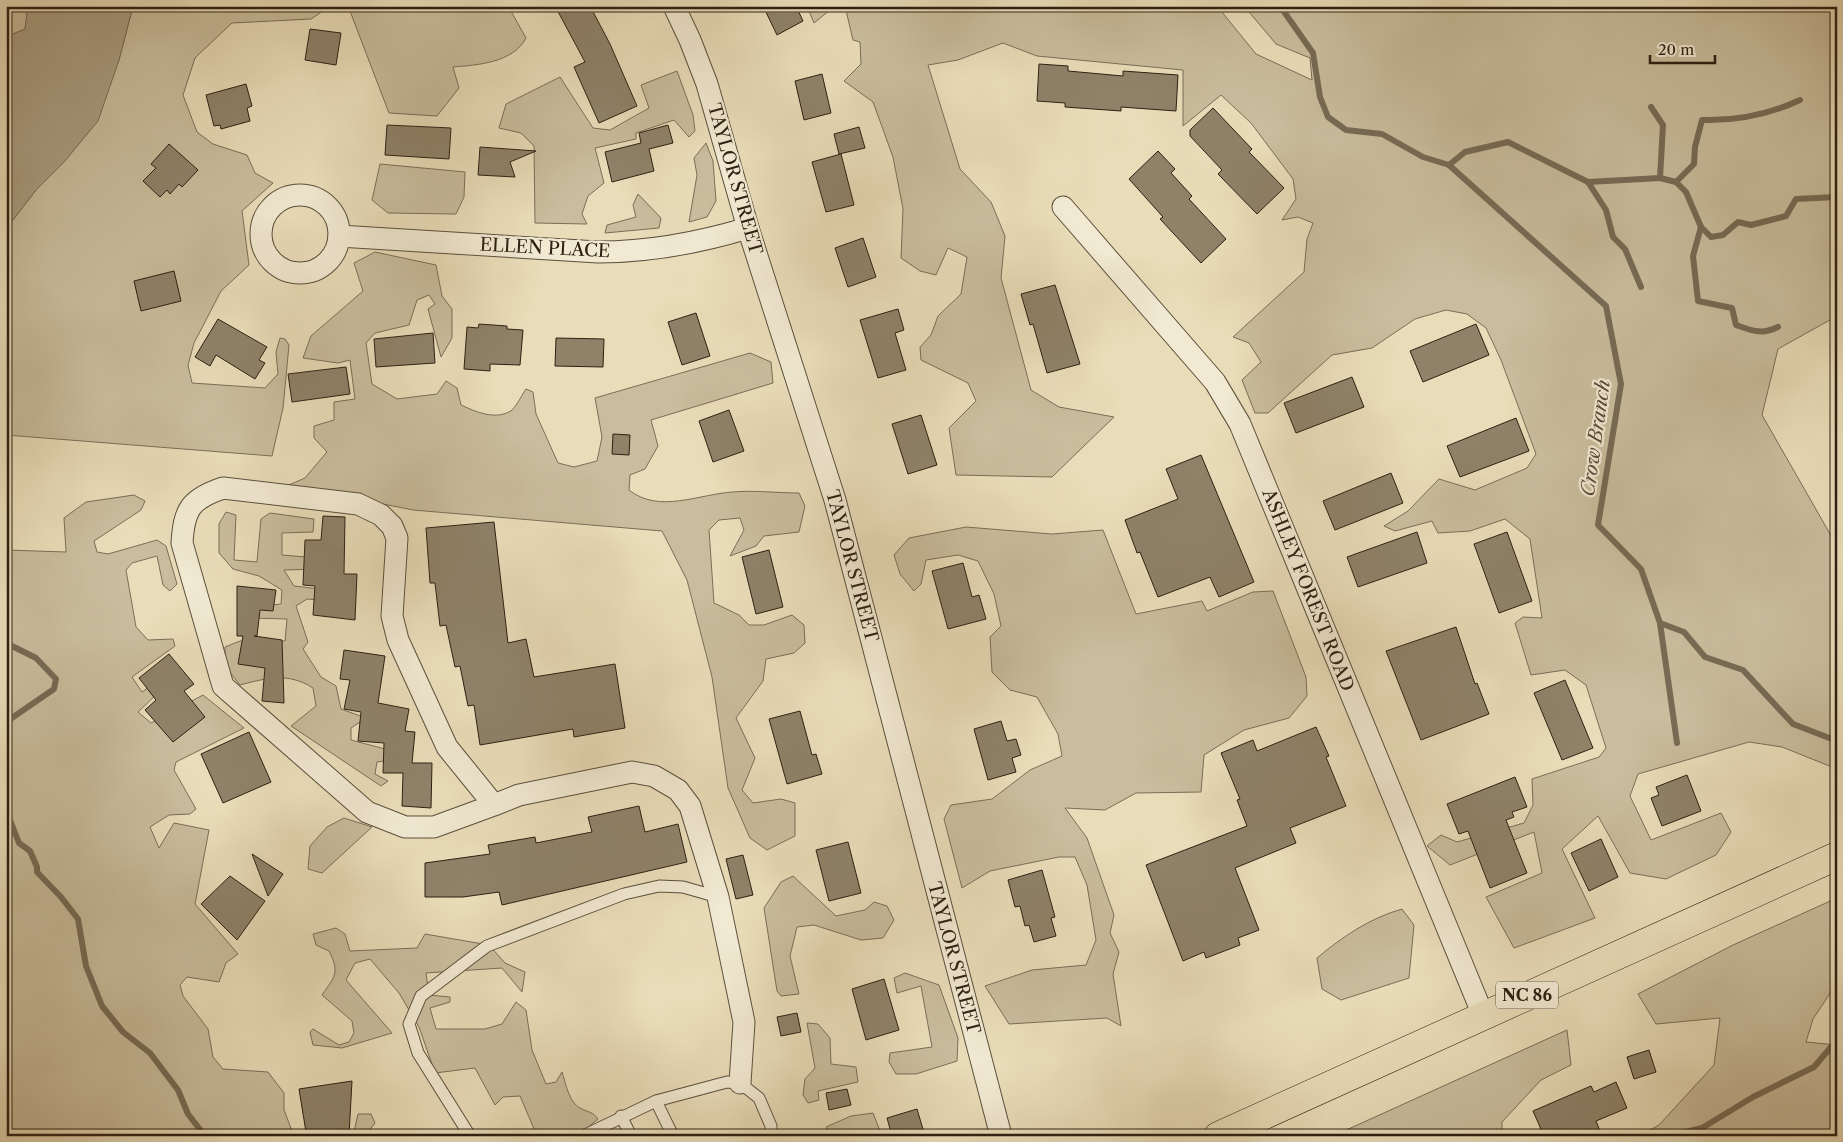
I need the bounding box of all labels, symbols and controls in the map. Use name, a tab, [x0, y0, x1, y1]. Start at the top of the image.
scale bar	[1650, 32, 1716, 64]
text: 20 m	[1658, 40, 1694, 59]
street label: TAYLOR STREET	[703, 101, 767, 258]
street label: ELLEN PLACE	[479, 234, 611, 262]
water label: Crow Branch	[1576, 378, 1615, 498]
street label: ASHLEY FOREST ROAD	[1257, 485, 1359, 694]
street label: TAYLOR STREET	[821, 488, 883, 645]
street label: TAYLOR STREET	[923, 880, 985, 1037]
road number: NC 86	[1496, 982, 1558, 1008]

